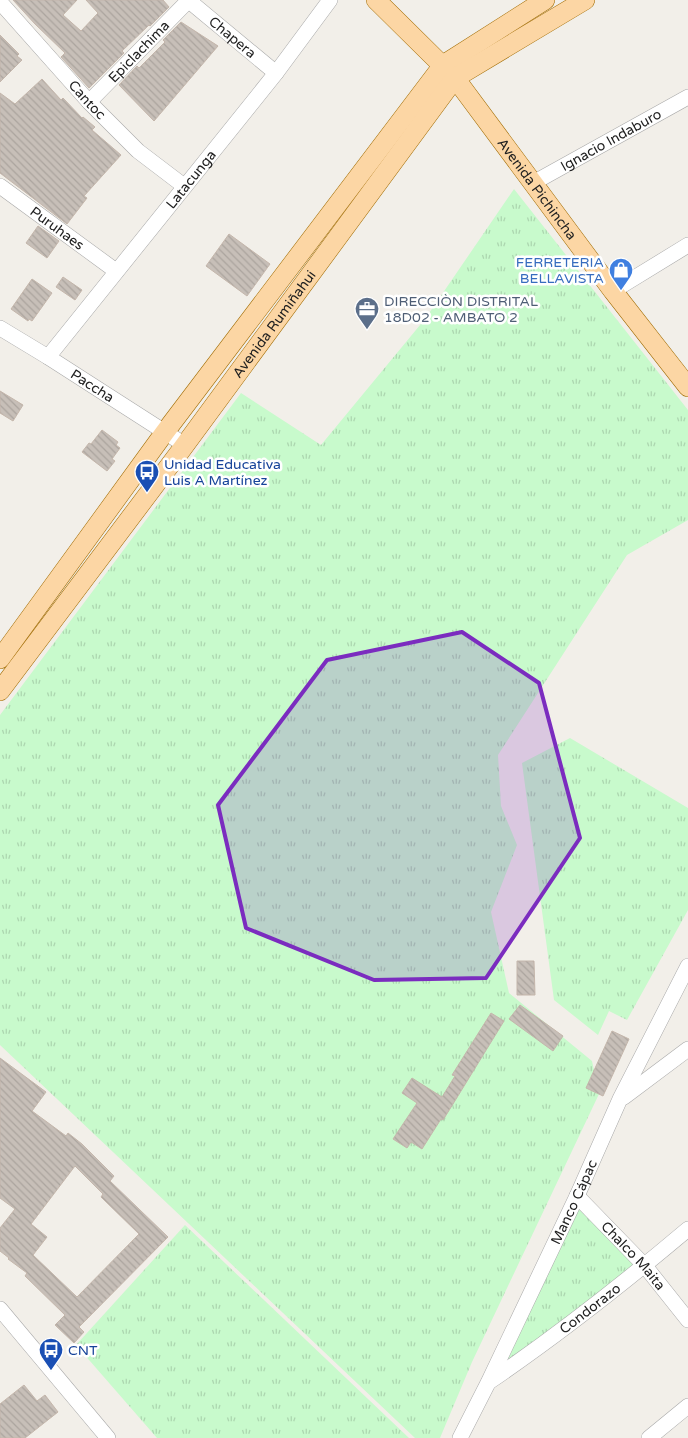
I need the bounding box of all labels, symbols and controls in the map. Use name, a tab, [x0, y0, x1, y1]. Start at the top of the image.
street label: Chapera	[206, 13, 260, 62]
street label: Epiclachima	[105, 17, 173, 86]
street label: Cantoc	[65, 77, 110, 123]
street label: Ignacio Indaburo	[558, 105, 664, 175]
street label: Avenida Pichincha	[494, 135, 580, 243]
street label: Latacunga	[162, 146, 219, 212]
street label: Puruhaes	[27, 203, 88, 254]
place label: FERRETERIA BELLAVISTA	[516, 254, 604, 287]
shop icon: FERRETERIA BELLAVISTA	[608, 257, 634, 291]
street label: Avenida Rumiñahui	[229, 267, 319, 381]
place label: DIRECCIÒN DISTRITAL 18D02 - AMBATO 2	[384, 293, 538, 326]
office icon: DIRECCIÒN DISTRITAL 18D02 - AMBATO 2	[354, 296, 380, 330]
street label: Paccha	[68, 365, 117, 406]
place label: Unidad Educativa Luis A Martínez	[164, 456, 281, 489]
bus stop icon: Unidad Educativa Luis A Martínez	[134, 459, 160, 493]
street label: Manco Cápac	[547, 1157, 601, 1247]
street label: Chalco Maita	[598, 1218, 669, 1293]
street label: Condorazo	[556, 1279, 624, 1337]
bus stop icon: CNT	[38, 1337, 64, 1371]
place label: CNT	[68, 1342, 98, 1359]

